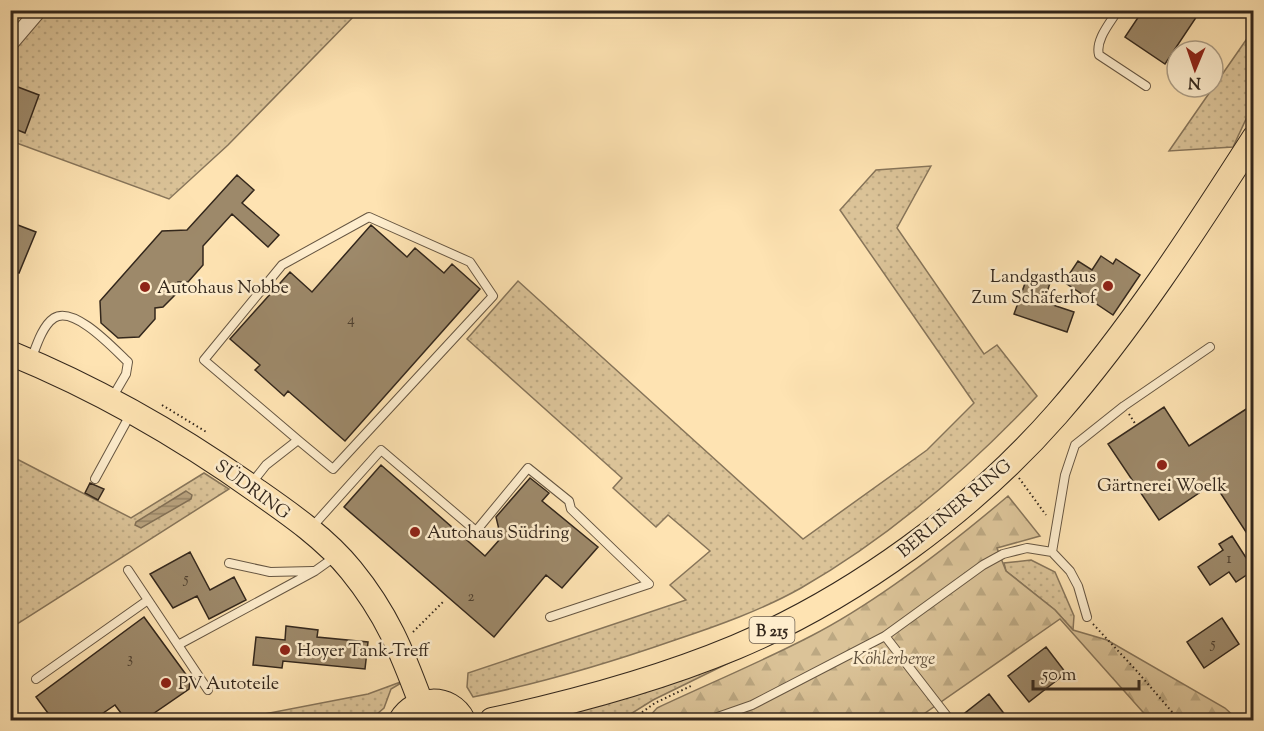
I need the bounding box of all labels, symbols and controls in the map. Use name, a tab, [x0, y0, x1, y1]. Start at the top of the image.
north arrow	[1165, 39, 1225, 99]
text: N	[1188, 70, 1201, 93]
place label: Landgasthaus Zum Schäferhof	[972, 265, 1097, 312]
place label: Autohaus Nobbe	[157, 276, 289, 302]
marker: Landgasthaus Zum Schäferhof	[1101, 279, 1115, 293]
marker: Autohaus Nobbe	[138, 280, 152, 294]
house number: 4	[347, 310, 355, 331]
street label: SÜDRING	[209, 454, 295, 527]
street label: BERLINER RING	[893, 454, 1018, 565]
marker: Gärtnerei Woelk	[1155, 458, 1169, 472]
place label: Gärtnerei Woelk	[1097, 474, 1227, 500]
place label: Autohaus Südring	[427, 521, 570, 547]
marker: Autohaus Südring	[408, 525, 422, 539]
house number: 1	[1226, 549, 1232, 570]
house number: 5	[182, 569, 189, 590]
house number: 2	[467, 587, 475, 608]
road number: B 215	[750, 617, 794, 643]
house number: 5	[1209, 634, 1216, 655]
place label: Hoyer Tank-Treff	[297, 639, 430, 665]
marker: Hoyer Tank-Treff	[278, 643, 292, 657]
park label: Köhlerberge	[853, 647, 935, 673]
house number: 3	[127, 649, 133, 670]
scale bar	[1033, 653, 1140, 691]
text: 50 m	[1041, 663, 1077, 689]
place label: PV Autoteile	[178, 672, 279, 698]
marker: PV Autoteile	[159, 676, 173, 690]

